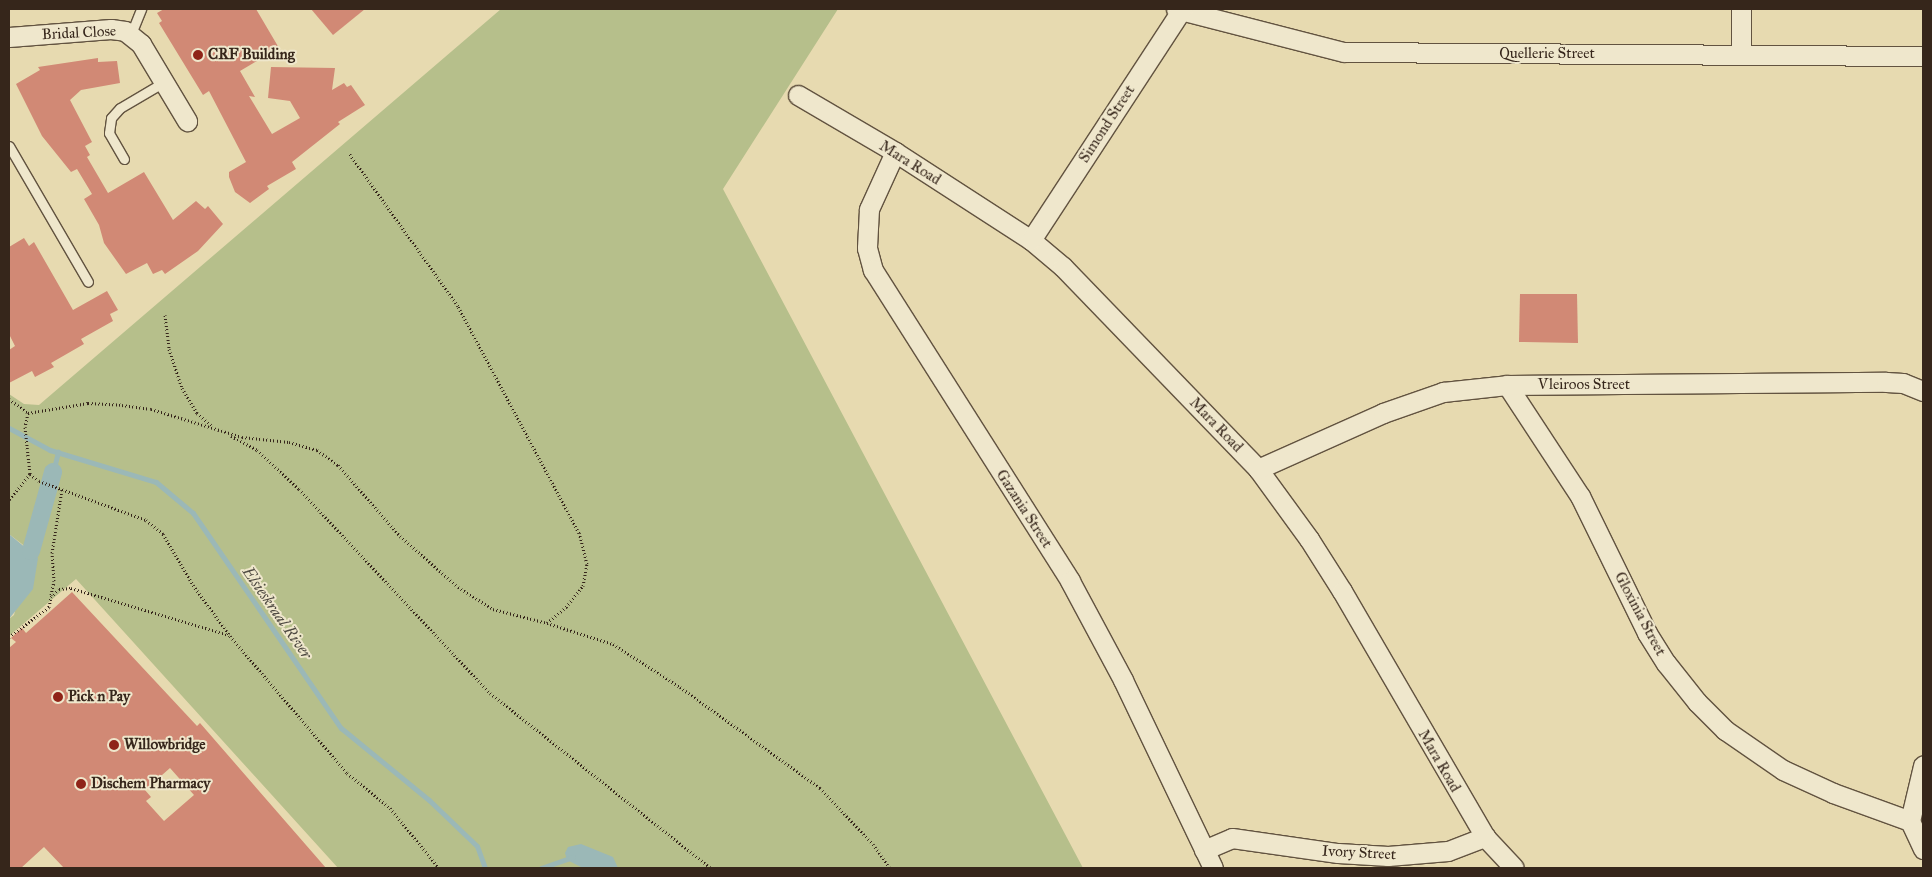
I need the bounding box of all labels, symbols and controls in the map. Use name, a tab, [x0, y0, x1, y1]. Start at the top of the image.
street label: Bridal Close	[41, 22, 117, 44]
street label: Quellerie Street	[1499, 45, 1595, 63]
place label: CRF Building	[208, 46, 295, 64]
marker: CRF Building	[192, 49, 204, 61]
street label: Simond Street	[1075, 82, 1139, 166]
street label: Mara Road	[876, 137, 944, 189]
street label: Vleiroos Street	[1538, 376, 1630, 394]
street label: Mara Road	[1186, 394, 1246, 456]
street label: Gazania Street	[992, 467, 1056, 551]
water label: Elsieskraal River	[238, 563, 316, 663]
street label: Gloxinia Street	[1610, 569, 1670, 659]
place label: Pick n Pay	[68, 688, 130, 706]
marker: Pick n Pay	[52, 691, 64, 703]
street label: Mara Road	[1414, 727, 1464, 795]
place label: Willowbridge	[124, 736, 206, 754]
marker: Willowbridge	[108, 739, 120, 751]
place label: Dischem Pharmacy	[91, 775, 210, 793]
marker: Dischem Pharmacy	[75, 778, 87, 790]
street label: Ivory Street	[1322, 842, 1396, 864]

